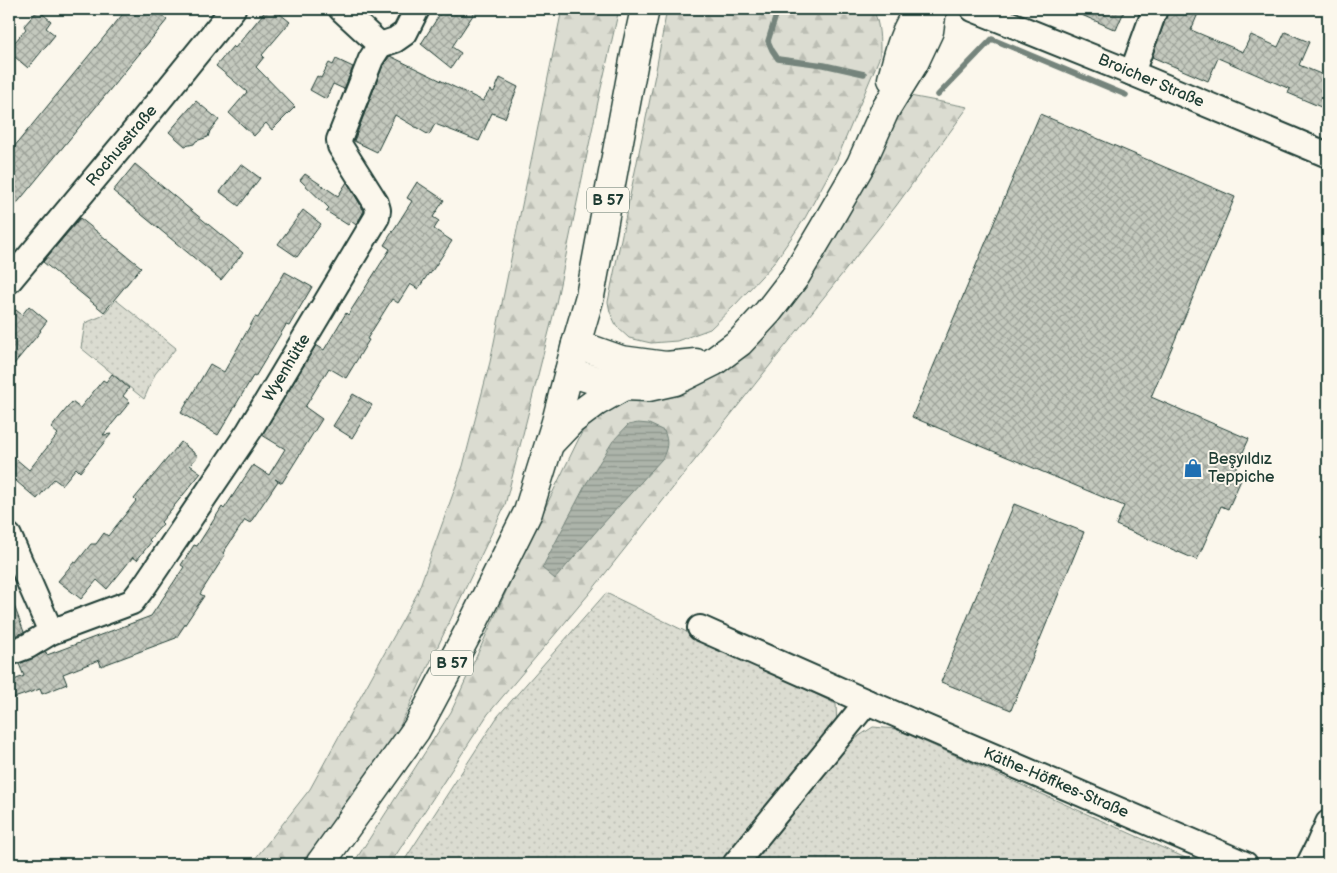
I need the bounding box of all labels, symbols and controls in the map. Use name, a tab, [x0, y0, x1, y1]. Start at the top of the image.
street label: Broicher Straße	[1095, 50, 1207, 112]
street label: Rochusstraße	[82, 101, 162, 191]
road number: B 57	[587, 188, 629, 212]
street label: Wyenhütte	[259, 330, 315, 405]
place label: Beşyıldız Teppiche	[1208, 450, 1275, 487]
shop icon: Beşyıldız Teppiche	[1182, 457, 1204, 479]
road number: B 57	[431, 650, 473, 676]
street label: Käthe-Höffkes-Straße	[980, 744, 1132, 822]

